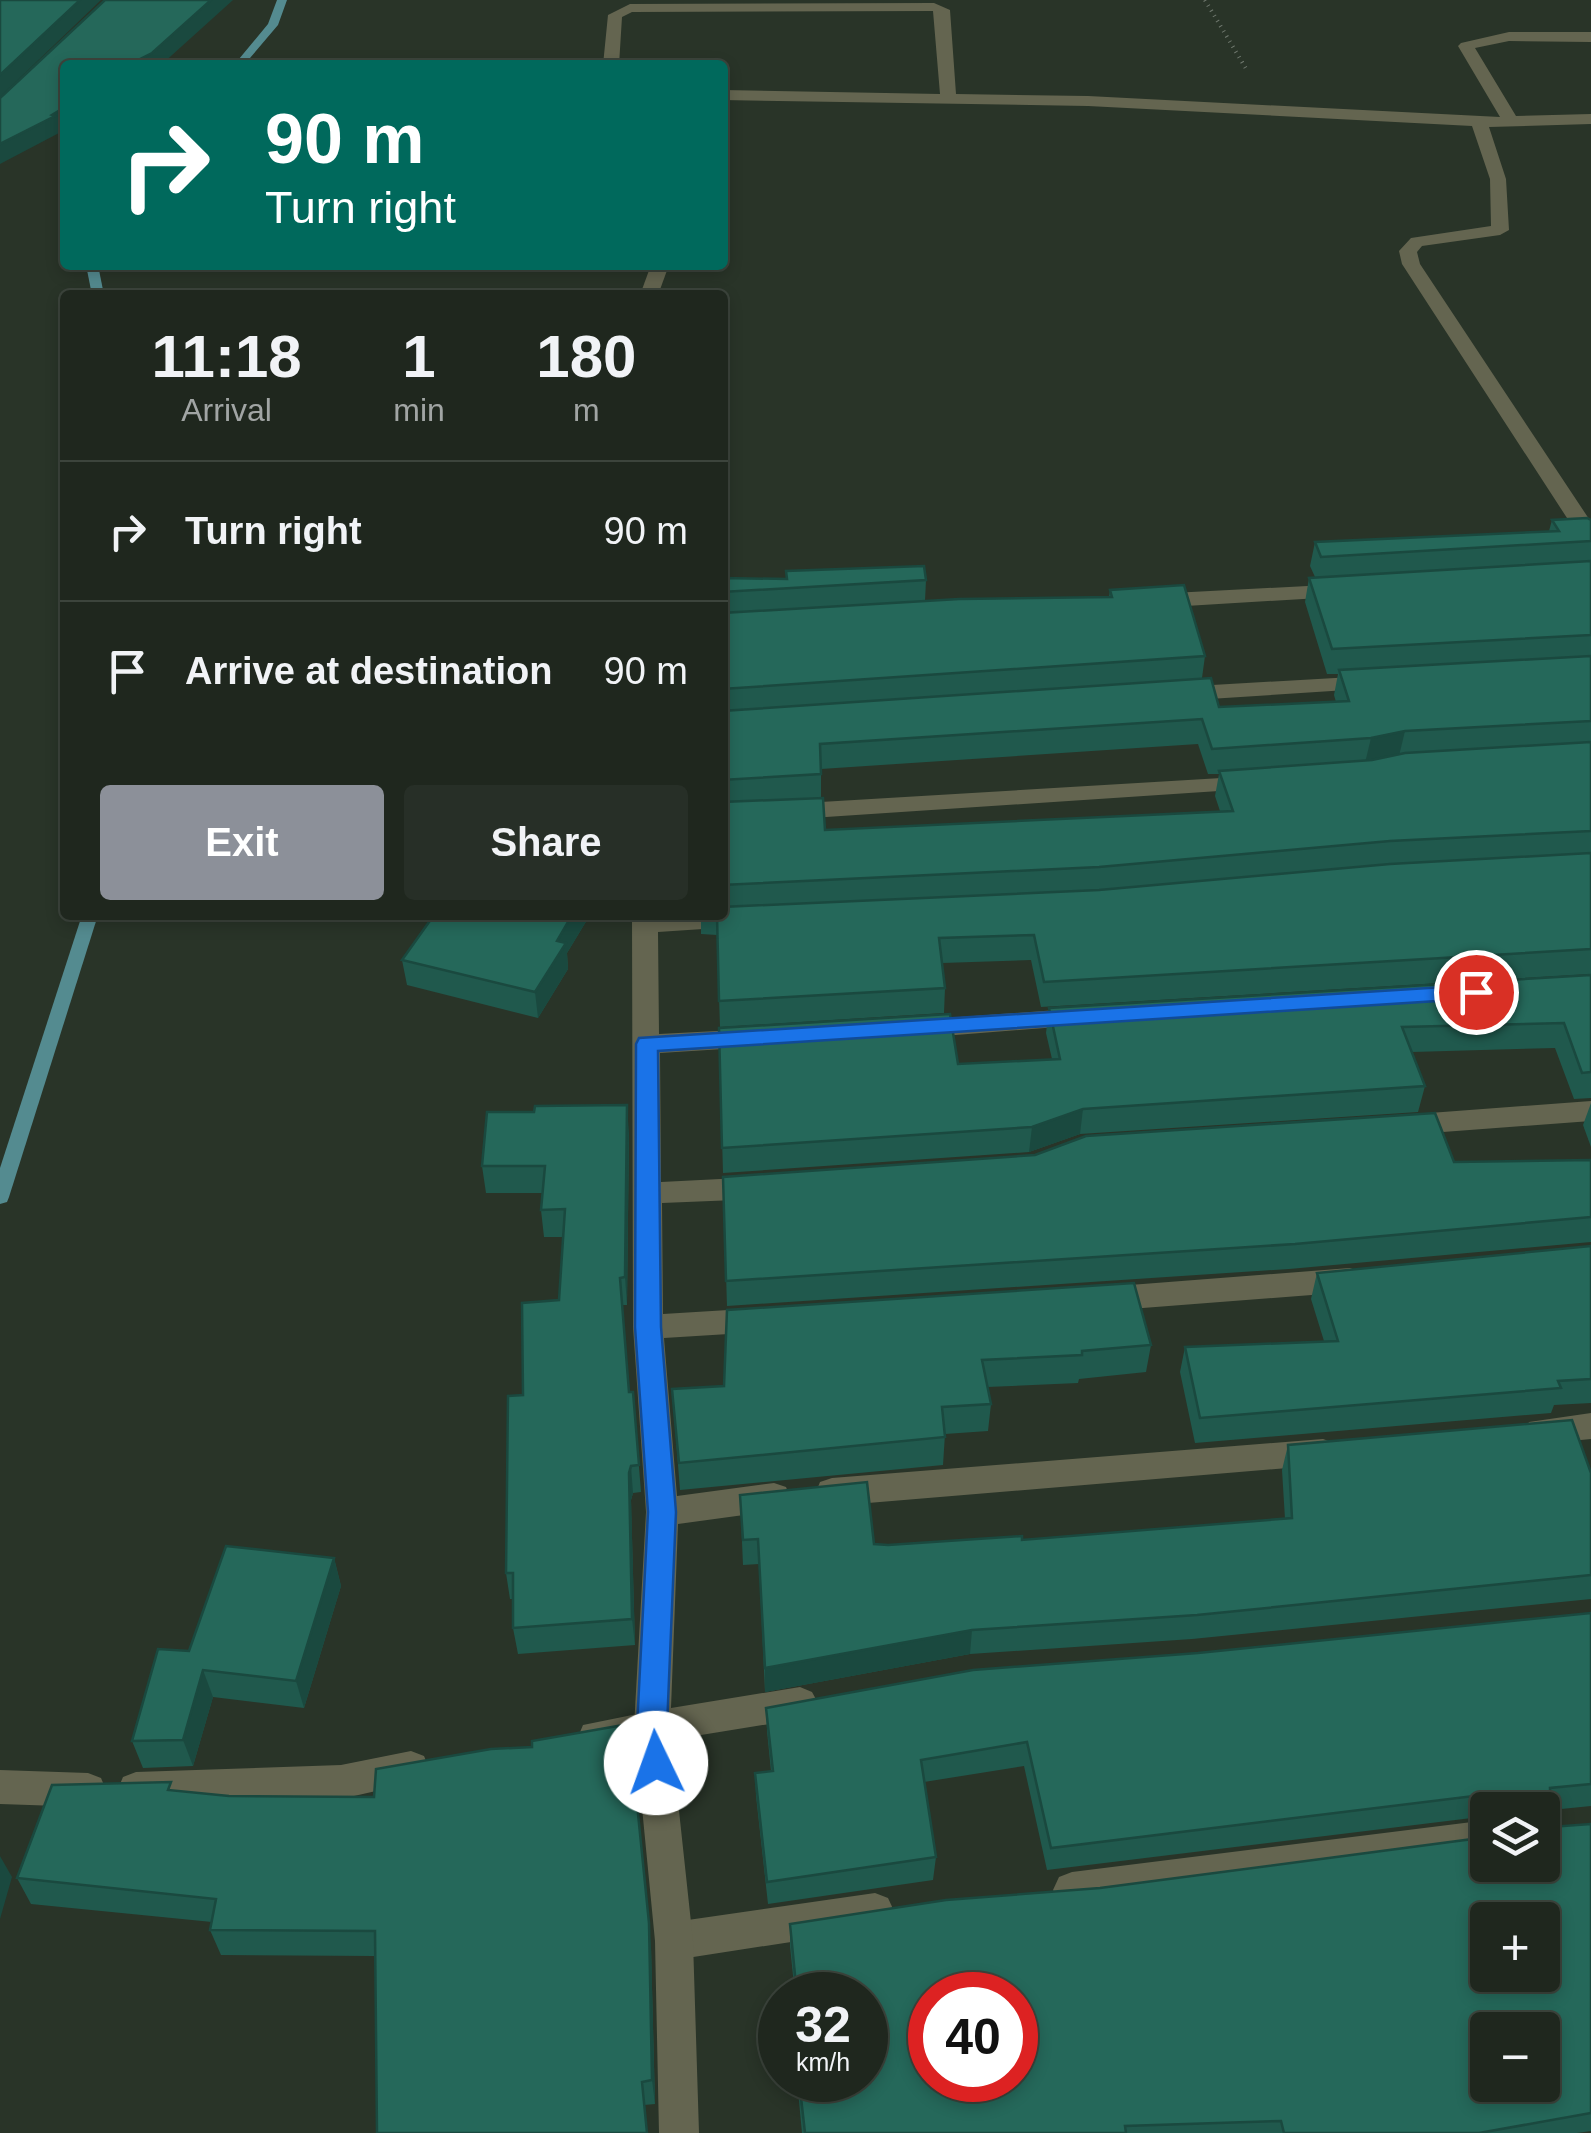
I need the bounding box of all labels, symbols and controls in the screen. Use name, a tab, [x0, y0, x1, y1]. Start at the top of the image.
icon: right	[100, 100, 230, 230]
text: 90 m	[265, 100, 425, 178]
text: Turn right	[265, 182, 456, 233]
text: 11:18	[152, 323, 302, 390]
text: 1	[402, 323, 436, 390]
text: 180	[536, 323, 636, 390]
text: Arrival	[181, 392, 272, 428]
text: min	[393, 392, 445, 428]
text: m	[573, 392, 600, 428]
icon: right	[100, 504, 155, 559]
text: Turn right	[185, 510, 362, 552]
text: 90 m	[604, 510, 688, 552]
icon: arrive	[100, 644, 155, 699]
text: Arrive at destination	[185, 650, 552, 692]
text: 90 m	[604, 650, 688, 692]
button: Exit	[100, 785, 384, 900]
button: Share	[404, 785, 688, 900]
pin	[1434, 950, 1519, 1035]
icon: arrive	[1449, 965, 1504, 1020]
position arrow	[604, 1711, 708, 1815]
map controls	[1470, 1792, 1560, 2102]
button: layers	[1470, 1792, 1560, 1882]
button: +	[1470, 1902, 1560, 1992]
speed limit sign: 40	[908, 1972, 1038, 2102]
text: 32	[795, 1997, 851, 2053]
button: −	[1470, 2012, 1560, 2102]
text: km/h	[796, 2048, 850, 2076]

